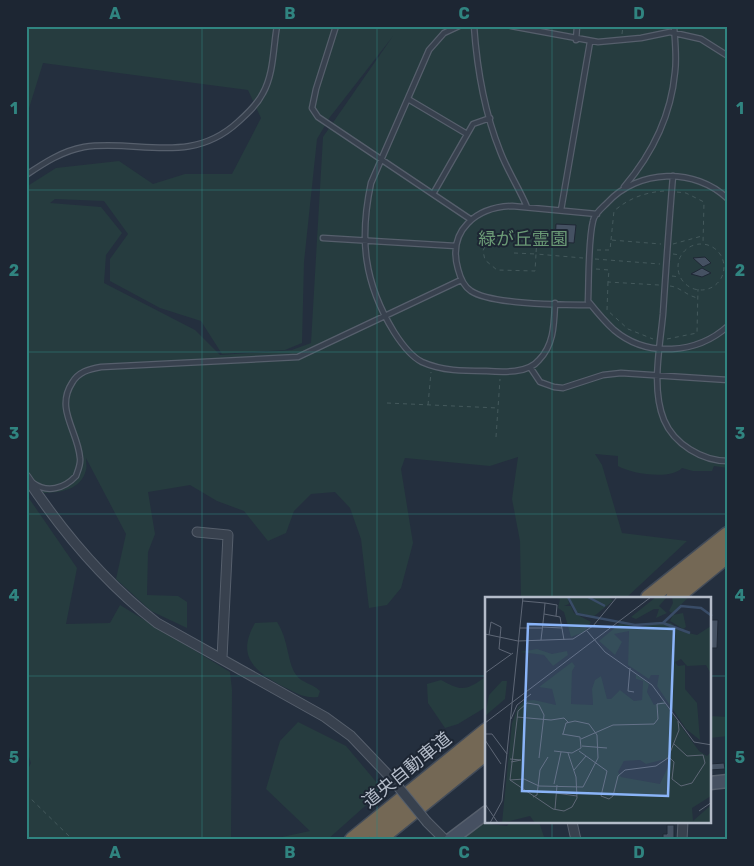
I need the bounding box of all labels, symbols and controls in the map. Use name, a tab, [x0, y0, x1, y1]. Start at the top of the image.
text: A	[109, 4, 121, 23]
text: B	[284, 4, 296, 23]
text: C	[458, 4, 470, 23]
text: D	[633, 4, 645, 23]
text: 1	[10, 99, 18, 118]
text: 1	[736, 99, 744, 118]
park label: 緑が丘霊園	[478, 228, 568, 250]
text: 2	[9, 261, 19, 280]
text: 2	[735, 261, 745, 280]
text: 3	[9, 424, 19, 443]
text: 3	[735, 424, 745, 443]
text: 4	[9, 586, 20, 605]
text: 4	[735, 586, 746, 605]
inset map	[485, 597, 712, 824]
street label: 道央自動車道	[358, 727, 456, 813]
text: 5	[9, 748, 19, 767]
text: 5	[735, 748, 745, 767]
text: A	[109, 843, 121, 862]
text: B	[284, 843, 296, 862]
text: C	[458, 843, 470, 862]
text: D	[633, 843, 645, 862]

